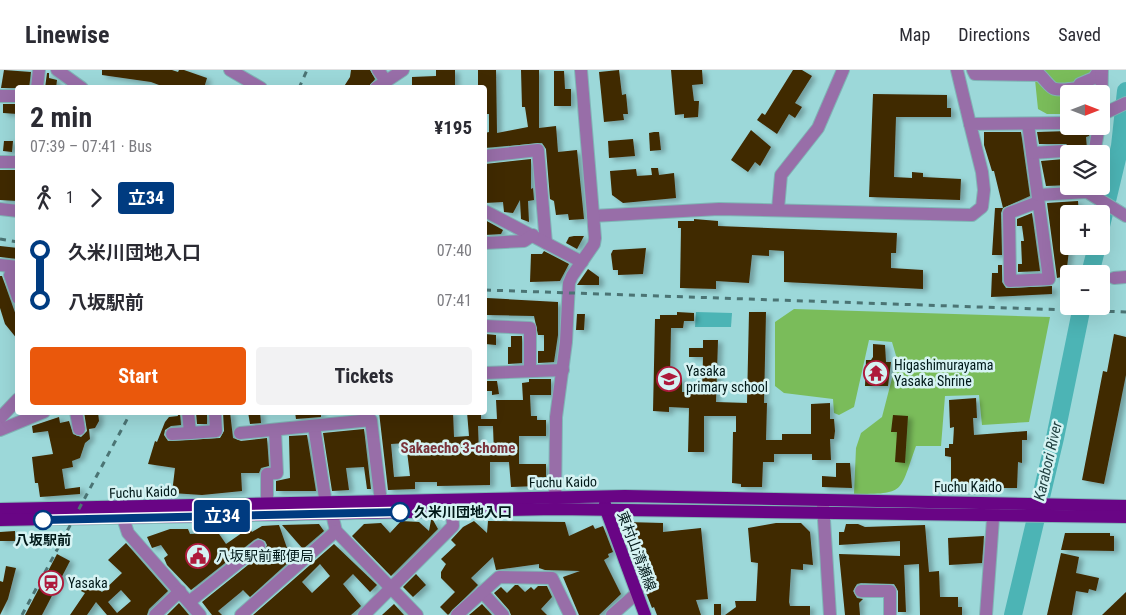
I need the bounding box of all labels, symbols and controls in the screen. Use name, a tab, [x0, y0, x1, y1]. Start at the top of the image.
text: Linewise	[25, 21, 109, 49]
text: Map	[899, 24, 930, 45]
text: Directions	[958, 24, 1030, 45]
text: Saved	[1058, 24, 1101, 45]
north arrow	[1060, 85, 1110, 135]
map controls	[1060, 85, 1110, 315]
text: 2 min	[30, 101, 92, 134]
text: ¥195	[434, 116, 472, 139]
text: 07:39 – 07:41 · Bus	[30, 137, 152, 156]
button: layers	[1060, 145, 1110, 195]
icon: walk	[30, 184, 58, 212]
icon: forward	[82, 184, 110, 212]
text: 立34	[128, 187, 164, 208]
text: 1	[66, 188, 74, 207]
button: +	[1060, 205, 1110, 255]
text: 久米川団地入口	[68, 241, 201, 264]
text: 07:40	[437, 241, 472, 260]
button: −	[1060, 265, 1110, 315]
text: 八坂駅前	[68, 291, 144, 314]
text: 07:41	[437, 291, 472, 310]
button: Start	[30, 347, 246, 405]
button: Tickets	[256, 347, 472, 405]
place label: Higashimurayama Yasaka Shrine	[894, 357, 993, 389]
temple icon: Higashimurayama Yasaka Shrine	[863, 360, 889, 386]
place label: Yasaka primary school	[686, 363, 768, 395]
school or university icon: Yasaka primary school	[656, 366, 682, 392]
water label: Karabori River	[1030, 419, 1066, 502]
district label: Sakaecho 3-chome	[401, 439, 515, 457]
street label: Fuchu Kaido	[529, 473, 597, 491]
street label: Fuchu Kaido	[934, 479, 1002, 495]
street label: Fuchu Kaido	[109, 483, 177, 501]
line badge: 立34	[193, 500, 251, 532]
marker: 久米川団地入口	[390, 502, 410, 522]
place label: 久米川団地入口	[414, 504, 512, 520]
text: 立34	[204, 505, 240, 526]
street label: 東村山清瀬線	[614, 509, 660, 593]
marker: 八坂駅前	[33, 510, 53, 530]
place label: 八坂駅前	[15, 532, 71, 548]
public building icon: 八坂駅前郵便局	[185, 543, 211, 569]
place label: 八坂駅前郵便局	[216, 548, 314, 564]
station icon: Yasaka	[38, 570, 64, 596]
place label: Yasaka	[68, 575, 108, 591]

